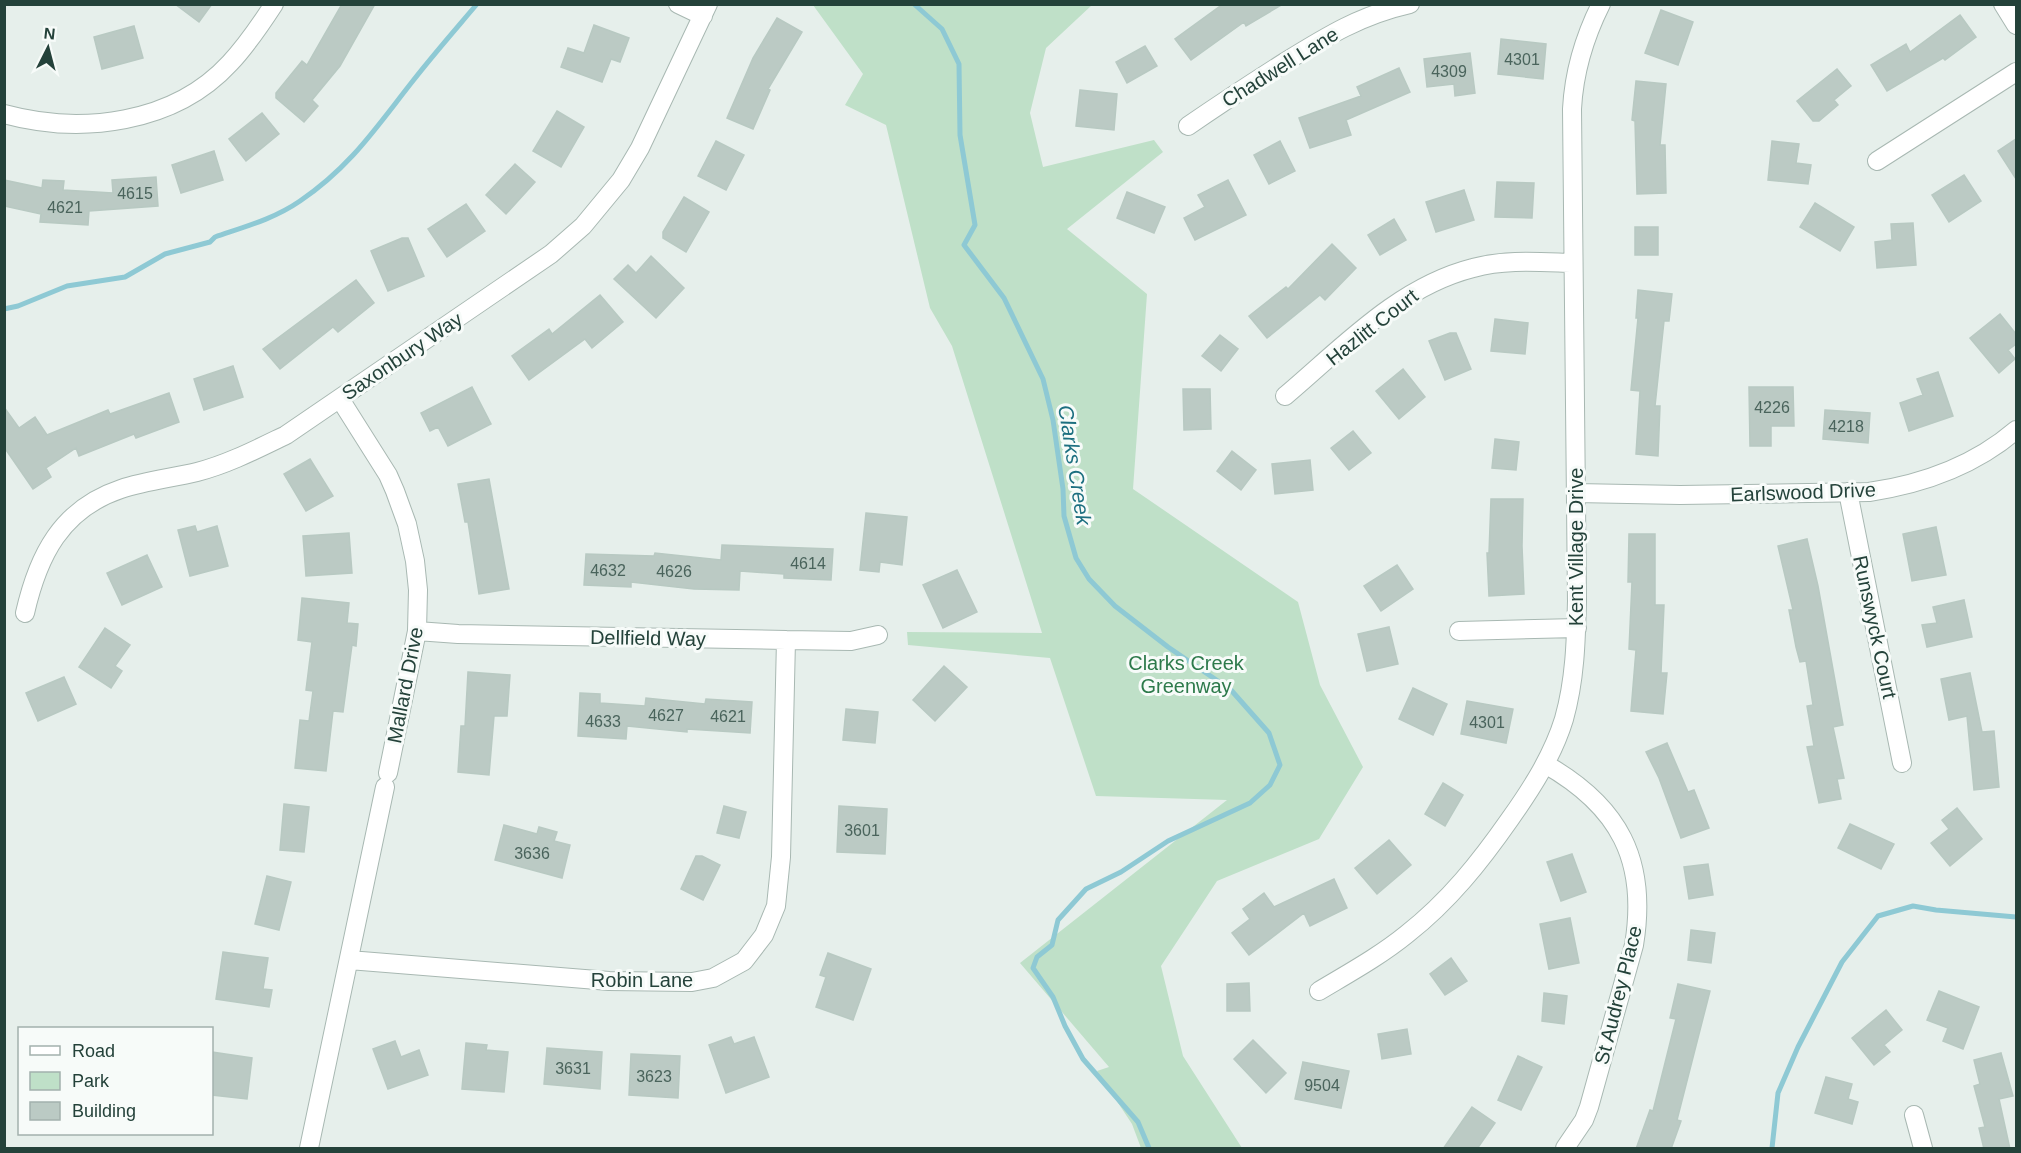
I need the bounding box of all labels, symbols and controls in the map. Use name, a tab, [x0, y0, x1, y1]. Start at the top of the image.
north arrow	[18, 18, 78, 78]
street label: Chadwell Lane	[1218, 23, 1342, 111]
text: N	[43, 25, 56, 43]
house number: 4301	[1504, 51, 1540, 68]
house number: 4309	[1431, 63, 1467, 80]
house number: 4615	[117, 185, 153, 202]
house number: 4621	[47, 199, 83, 216]
street label: Hazlitt Court	[1322, 284, 1422, 370]
street label: Saxonbury Way	[338, 308, 466, 404]
house number: 4226	[1754, 399, 1790, 416]
water label: Clarks Creek	[1054, 403, 1096, 528]
house number: 4218	[1828, 418, 1864, 435]
street label: Kent Village Drive	[1565, 468, 1587, 626]
street label: Earlswood Drive	[1730, 478, 1876, 506]
street label: Runswyck Court	[1849, 553, 1901, 701]
house number: 4614	[790, 555, 826, 572]
house number: 4632	[590, 562, 626, 579]
house number: 4626	[656, 563, 692, 580]
street label: Mallard Drive	[383, 625, 427, 745]
street label: Dellfield Way	[590, 626, 706, 650]
park label: Clarks Creek Greenway	[1128, 652, 1245, 697]
house number: 4627	[648, 707, 684, 724]
house number: 4621	[710, 708, 746, 725]
house number: 4633	[585, 713, 621, 730]
house number: 4301	[1469, 714, 1505, 731]
house number: 3601	[844, 822, 880, 839]
house number: 3636	[514, 845, 550, 862]
street label: St Audrey Place	[1590, 923, 1646, 1067]
street label: Robin Lane	[591, 969, 693, 991]
legend	[18, 1027, 213, 1135]
text: Road	[72, 1041, 115, 1061]
house number: 3631	[555, 1060, 591, 1077]
house number: 3623	[636, 1068, 672, 1085]
text: Park	[72, 1071, 110, 1091]
house number: 9504	[1304, 1077, 1340, 1094]
text: Building	[72, 1101, 136, 1121]

